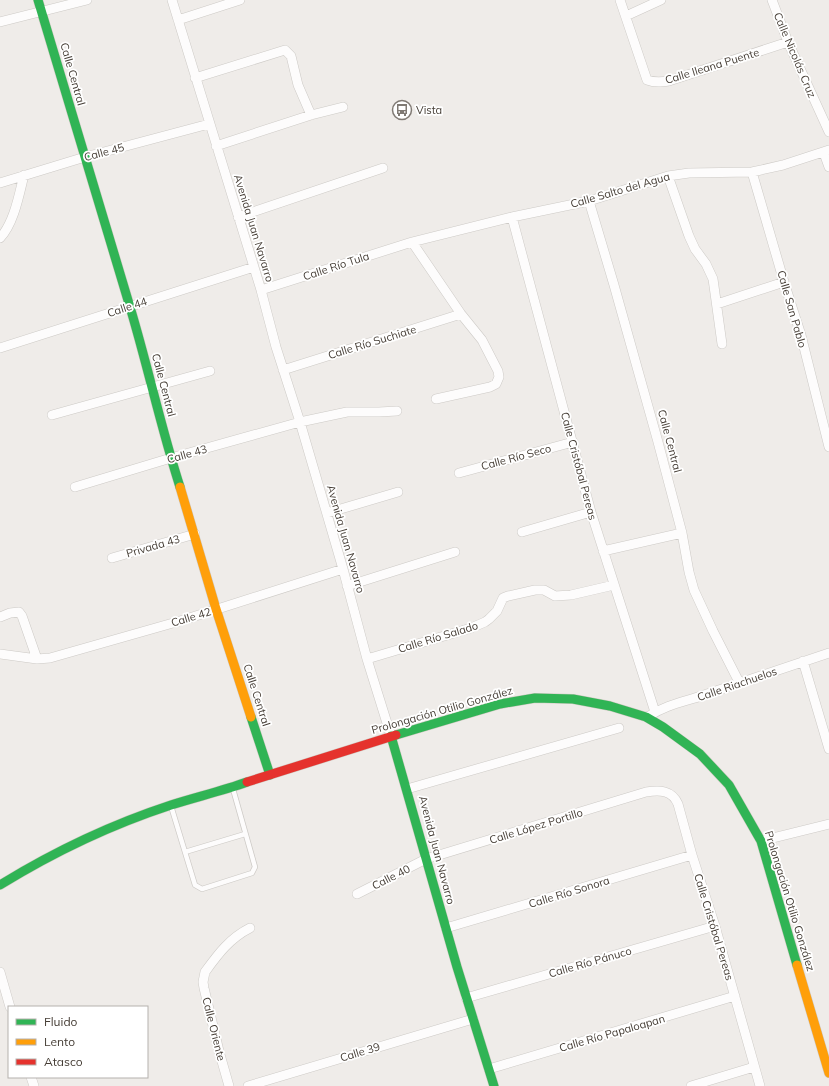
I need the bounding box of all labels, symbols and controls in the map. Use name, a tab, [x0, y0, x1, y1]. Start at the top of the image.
street label: Calle Nicolás Cruz	[771, 10, 819, 100]
street label: Calle Central	[57, 41, 89, 107]
street label: Calle Ileana Puente	[663, 45, 761, 87]
bus stop icon: Vista	[391, 99, 413, 121]
place label: Vista	[416, 103, 442, 117]
street label: Calle 45	[82, 140, 126, 164]
street label: Calle Salto del Agua	[569, 169, 671, 211]
street label: Avenida Juan Navarro	[231, 172, 277, 284]
street label: Calle Río Tula	[301, 249, 371, 283]
street label: Calle San Pablo	[774, 269, 810, 349]
street label: Calle 44	[105, 294, 149, 320]
street label: Calle Río Suchiate	[326, 322, 418, 362]
street label: Calle Central	[149, 352, 179, 418]
street label: Calle Central	[655, 408, 685, 474]
street label: Calle Cristóbal Pereas	[558, 410, 600, 522]
street label: Calle Río Seco	[479, 441, 553, 473]
street label: Calle 43	[165, 442, 209, 466]
street label: Avenida Juan Navarro	[324, 483, 368, 595]
street label: Privada 43	[125, 532, 181, 560]
street label: Calle 42	[169, 604, 213, 630]
street label: Calle Río Salado	[396, 618, 480, 656]
street label: Calle Central	[240, 662, 274, 728]
street label: Calle Riachuelos	[695, 664, 779, 704]
street label: Prolongación Otilio González	[370, 683, 514, 737]
street label: Avenida Juan Navarro	[416, 794, 458, 906]
street label: Calle López Portillo	[488, 805, 584, 847]
street label: Prolongación Otilio González	[762, 829, 818, 973]
street label: Calle 40	[369, 861, 413, 893]
street label: Calle Cristóbal Pereas	[691, 872, 737, 982]
street label: Calle Río Sonora	[527, 873, 611, 911]
street label: Calle Río Pánuco	[547, 943, 633, 981]
street label: Calle Oriente	[199, 996, 229, 1062]
legend	[8, 1006, 148, 1078]
street label: Calle Río Papaloapan	[558, 1011, 666, 1055]
text: Fluido	[44, 1014, 78, 1029]
text: Lento	[44, 1034, 75, 1049]
street label: Calle 39	[338, 1039, 382, 1065]
text: Atasco	[44, 1054, 83, 1069]

